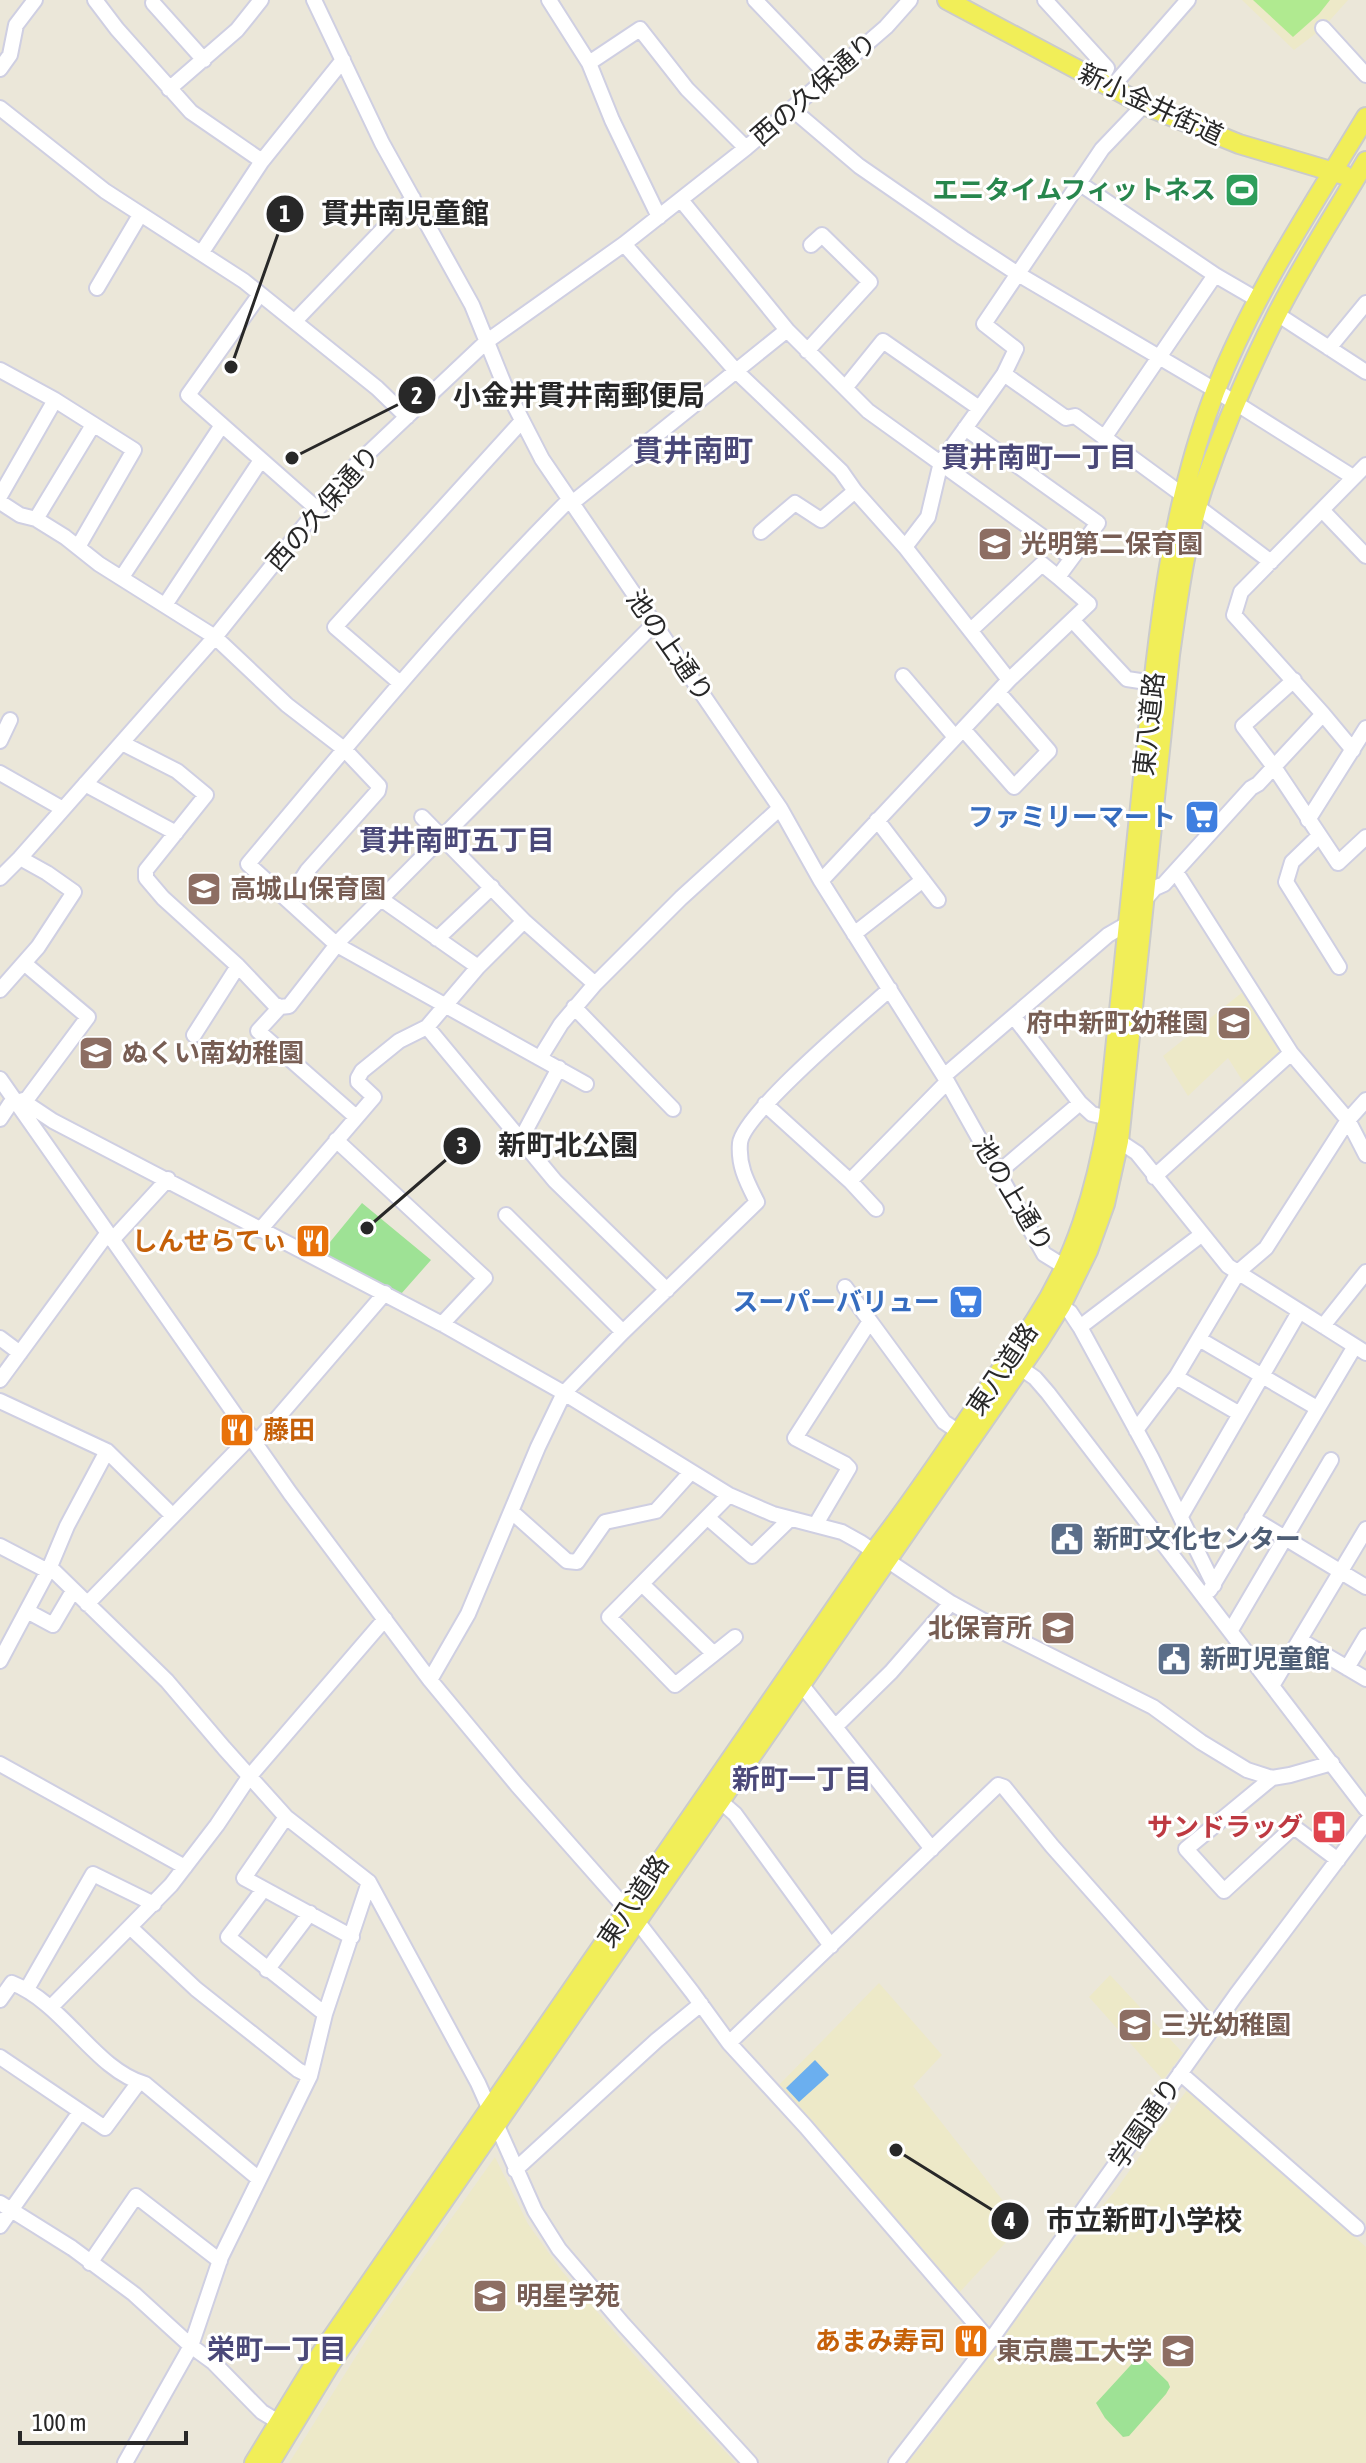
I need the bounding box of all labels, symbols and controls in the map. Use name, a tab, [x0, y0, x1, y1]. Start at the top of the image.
street label: 西の久保通り	[745, 27, 883, 151]
street label: 新小金井街道	[1074, 57, 1228, 151]
sports icon: エニタイムフィットネス	[1223, 171, 1261, 209]
place label: エニタイムフィットネス	[933, 175, 1216, 205]
callout: 貫井南児童館	[265, 188, 505, 240]
text: 貫井南児童館	[321, 197, 489, 229]
text: 1	[279, 200, 291, 227]
callout: 小金井貫井南郵便局	[397, 369, 721, 421]
text: 小金井貫井南郵便局	[453, 379, 705, 411]
text: 2	[411, 382, 423, 409]
district label: 貫井南町	[633, 433, 753, 467]
street label: 西の久保通り	[261, 439, 385, 577]
district label: 貫井南町一丁目	[941, 441, 1137, 473]
school or university icon: 光明第二保育園	[976, 525, 1014, 563]
place label: 光明第二保育園	[1021, 529, 1203, 559]
street label: 池の上通り	[620, 584, 720, 708]
street label: 東八道路	[1129, 671, 1169, 777]
supermarket icon: ファミリーマート	[1183, 798, 1221, 836]
place label: ファミリーマート	[968, 802, 1176, 832]
district label: 貫井南町五丁目	[359, 824, 555, 856]
school or university icon: 高城山保育園	[185, 870, 223, 908]
place label: 高城山保育園	[230, 874, 386, 904]
school or university icon: 府中新町幼稚園	[1215, 1004, 1253, 1042]
place label: 府中新町幼稚園	[1026, 1008, 1208, 1038]
school or university icon: ぬくい南幼稚園	[77, 1034, 115, 1072]
place label: ぬくい南幼稚園	[122, 1038, 304, 1068]
callout: 新町北公園	[442, 1120, 654, 1172]
text: 新町北公園	[498, 1129, 638, 1161]
street label: 池の上通り	[967, 1131, 1059, 1257]
text: 3	[456, 1132, 468, 1159]
restaurant icon: しんせらてぃ	[294, 1222, 332, 1260]
place label: しんせらてぃ	[132, 1226, 287, 1256]
supermarket icon: スーパーバリュー	[947, 1283, 985, 1321]
place label: スーパーバリュー	[733, 1287, 940, 1317]
street label: 東八道路	[960, 1317, 1044, 1421]
restaurant icon: 藤田	[218, 1411, 256, 1449]
place label: 藤田	[263, 1415, 315, 1445]
public building icon: 新町文化センター	[1048, 1520, 1086, 1558]
place label: 新町文化センター	[1093, 1524, 1301, 1554]
school or university icon: 北保育所	[1039, 1609, 1077, 1647]
place label: 北保育所	[928, 1613, 1032, 1643]
public building icon: 新町児童館	[1155, 1640, 1193, 1678]
place label: 新町児童館	[1200, 1644, 1330, 1674]
district label: 新町一丁目	[732, 1763, 872, 1795]
pharmacy icon: サンドラッグ	[1310, 1808, 1348, 1846]
place label: サンドラッグ	[1147, 1812, 1303, 1842]
street label: 東八道路	[591, 1849, 675, 1953]
school or university icon: 三光幼稚園	[1116, 2006, 1154, 2044]
place label: 三光幼稚園	[1161, 2010, 1291, 2040]
street label: 学園通り	[1103, 2072, 1187, 2174]
callout: 市立新町小学校	[990, 2195, 1258, 2247]
text: 市立新町小学校	[1046, 2204, 1242, 2236]
text: 4	[1003, 2207, 1016, 2234]
school or university icon: 明星学苑	[471, 2277, 509, 2315]
place label: 明星学苑	[516, 2281, 620, 2311]
restaurant icon: あまみ寿司	[952, 2322, 990, 2360]
place label: あまみ寿司	[815, 2326, 945, 2356]
school or university icon: 東京農工大学	[1159, 2332, 1197, 2370]
district label: 栄町一丁目	[207, 2333, 347, 2365]
place label: 東京農工大学	[996, 2336, 1152, 2366]
scale bar	[20, 2395, 186, 2445]
text: 100 m	[32, 2409, 86, 2436]

